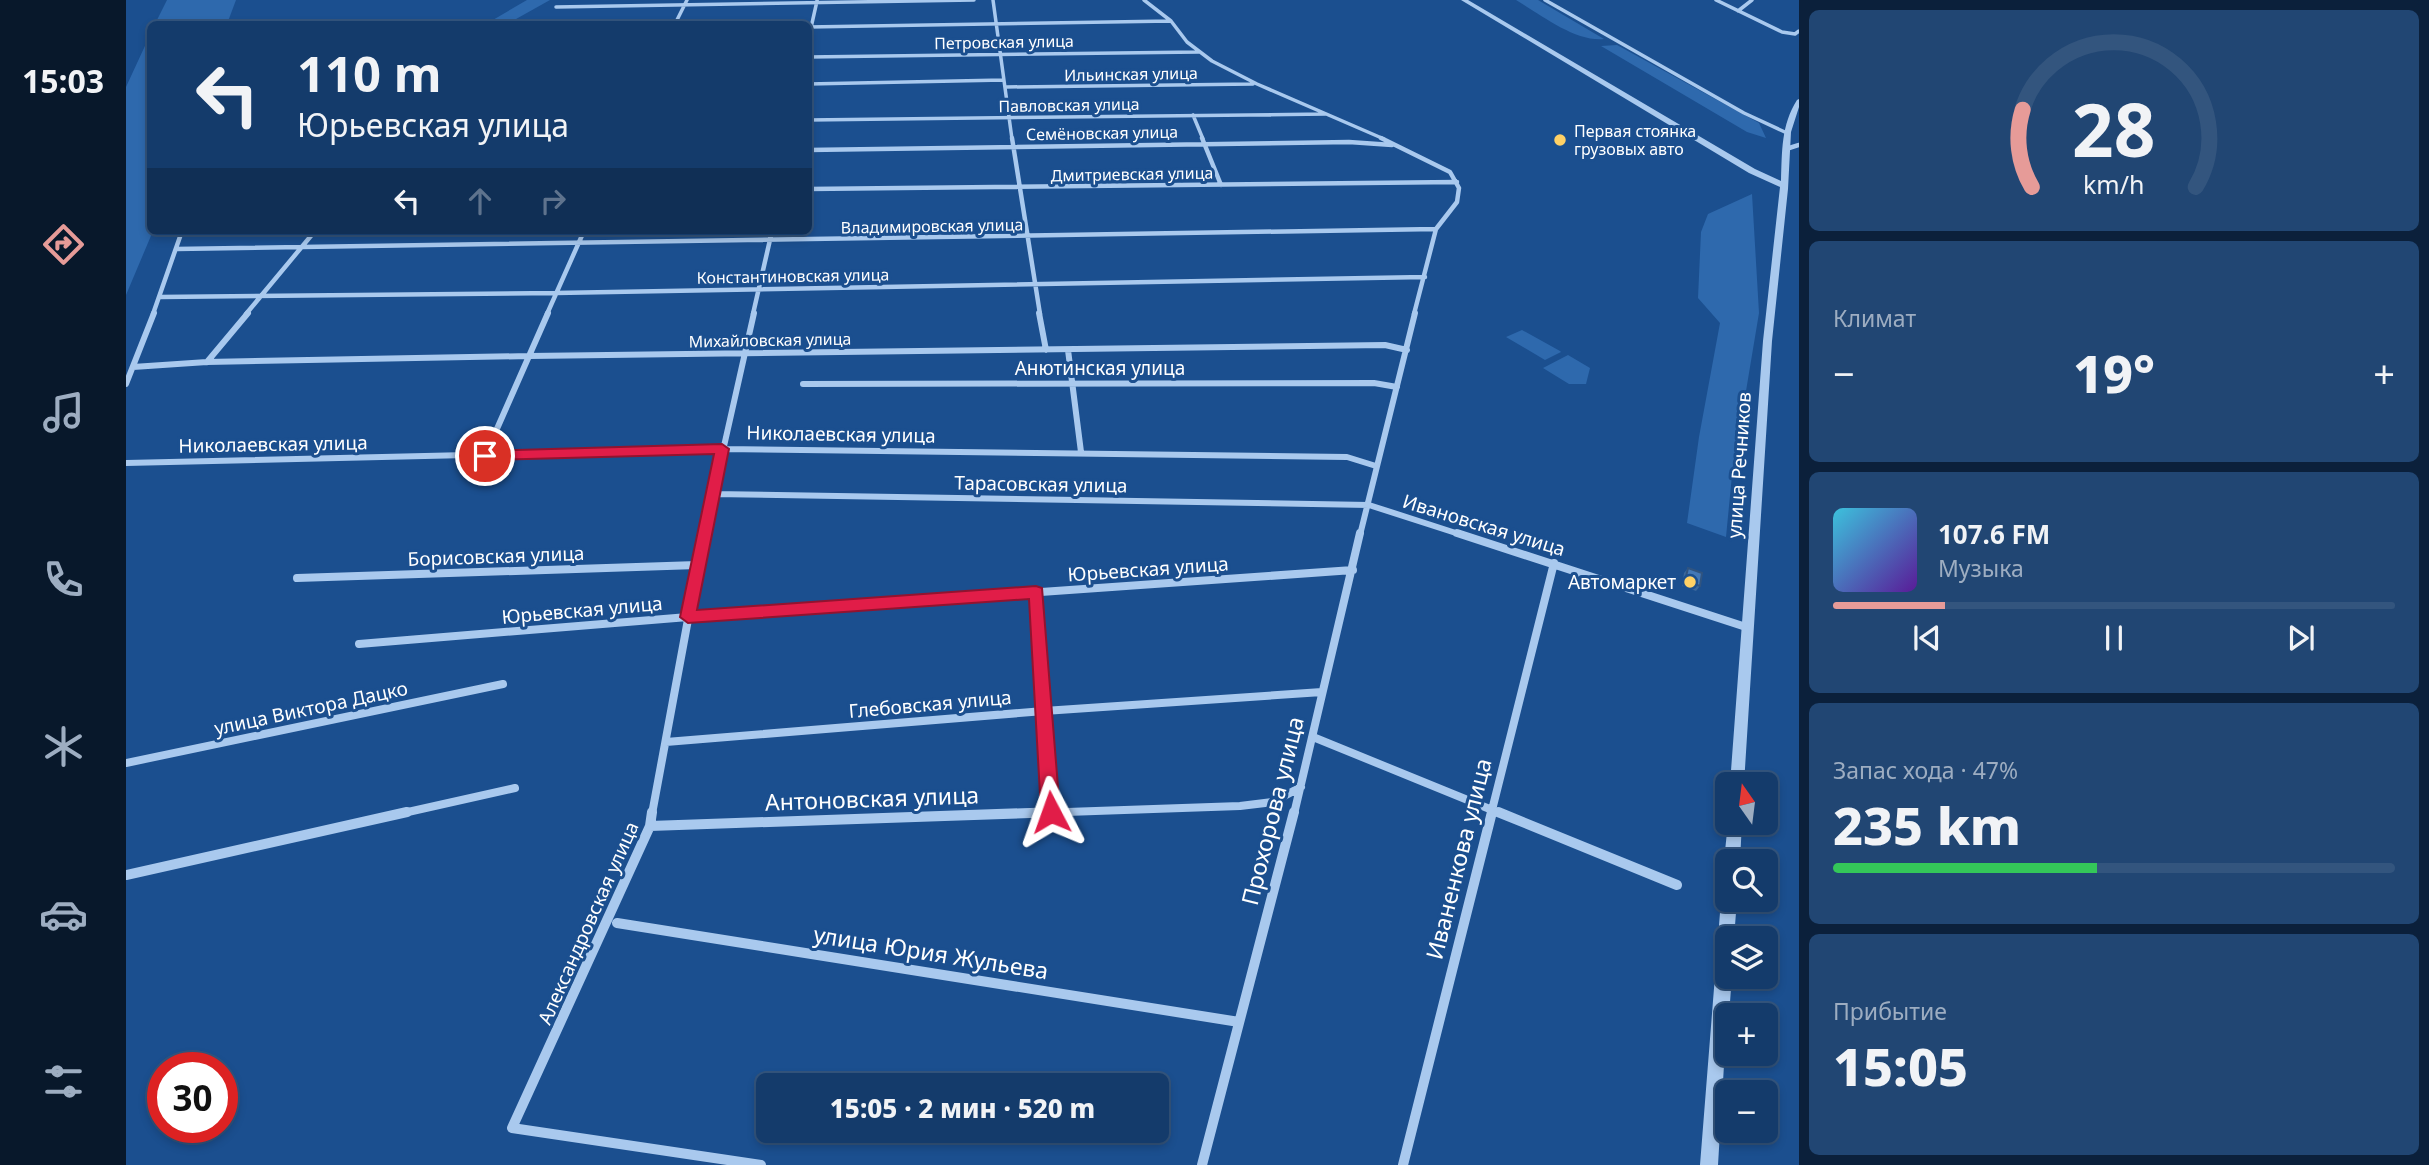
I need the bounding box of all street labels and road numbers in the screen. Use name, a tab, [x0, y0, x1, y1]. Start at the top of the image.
street label: Петровская улица	[934, 30, 1074, 54]
street label: Ильинская улица	[1064, 62, 1198, 86]
street label: Павловская улица	[998, 93, 1140, 117]
street label: Семёновская улица	[1026, 121, 1178, 145]
street label: Дмитриевская улица	[1051, 162, 1213, 186]
street label: Владимировская улица	[841, 213, 1023, 239]
street label: Константиновская улица	[697, 263, 889, 289]
street label: Михайловская улица	[688, 328, 852, 352]
street label: Анютинская улица	[1015, 355, 1185, 381]
street label: улица Речников	[1721, 391, 1757, 539]
street label: Николаевская улица	[746, 419, 936, 449]
street label: Николаевская улица	[178, 429, 368, 459]
street label: Тарасовская улица	[954, 469, 1128, 499]
street label: Ивановская улица	[1400, 488, 1568, 562]
street label: Борисовская улица	[407, 540, 585, 572]
street label: Юрьевская улица	[1067, 550, 1229, 588]
street label: Юрьевская улица	[500, 590, 664, 630]
street label: улица Виктора Дацко	[212, 675, 410, 741]
street label: Глебовская улица	[847, 684, 1013, 724]
street label: Прохорова улица	[1233, 713, 1311, 909]
street label: Иваненкова улица	[1418, 755, 1499, 963]
street label: Антоновская улица	[764, 778, 979, 818]
street label: Александровская улица	[531, 817, 645, 1029]
street label: улица Юрия Жульева	[811, 918, 1051, 986]

